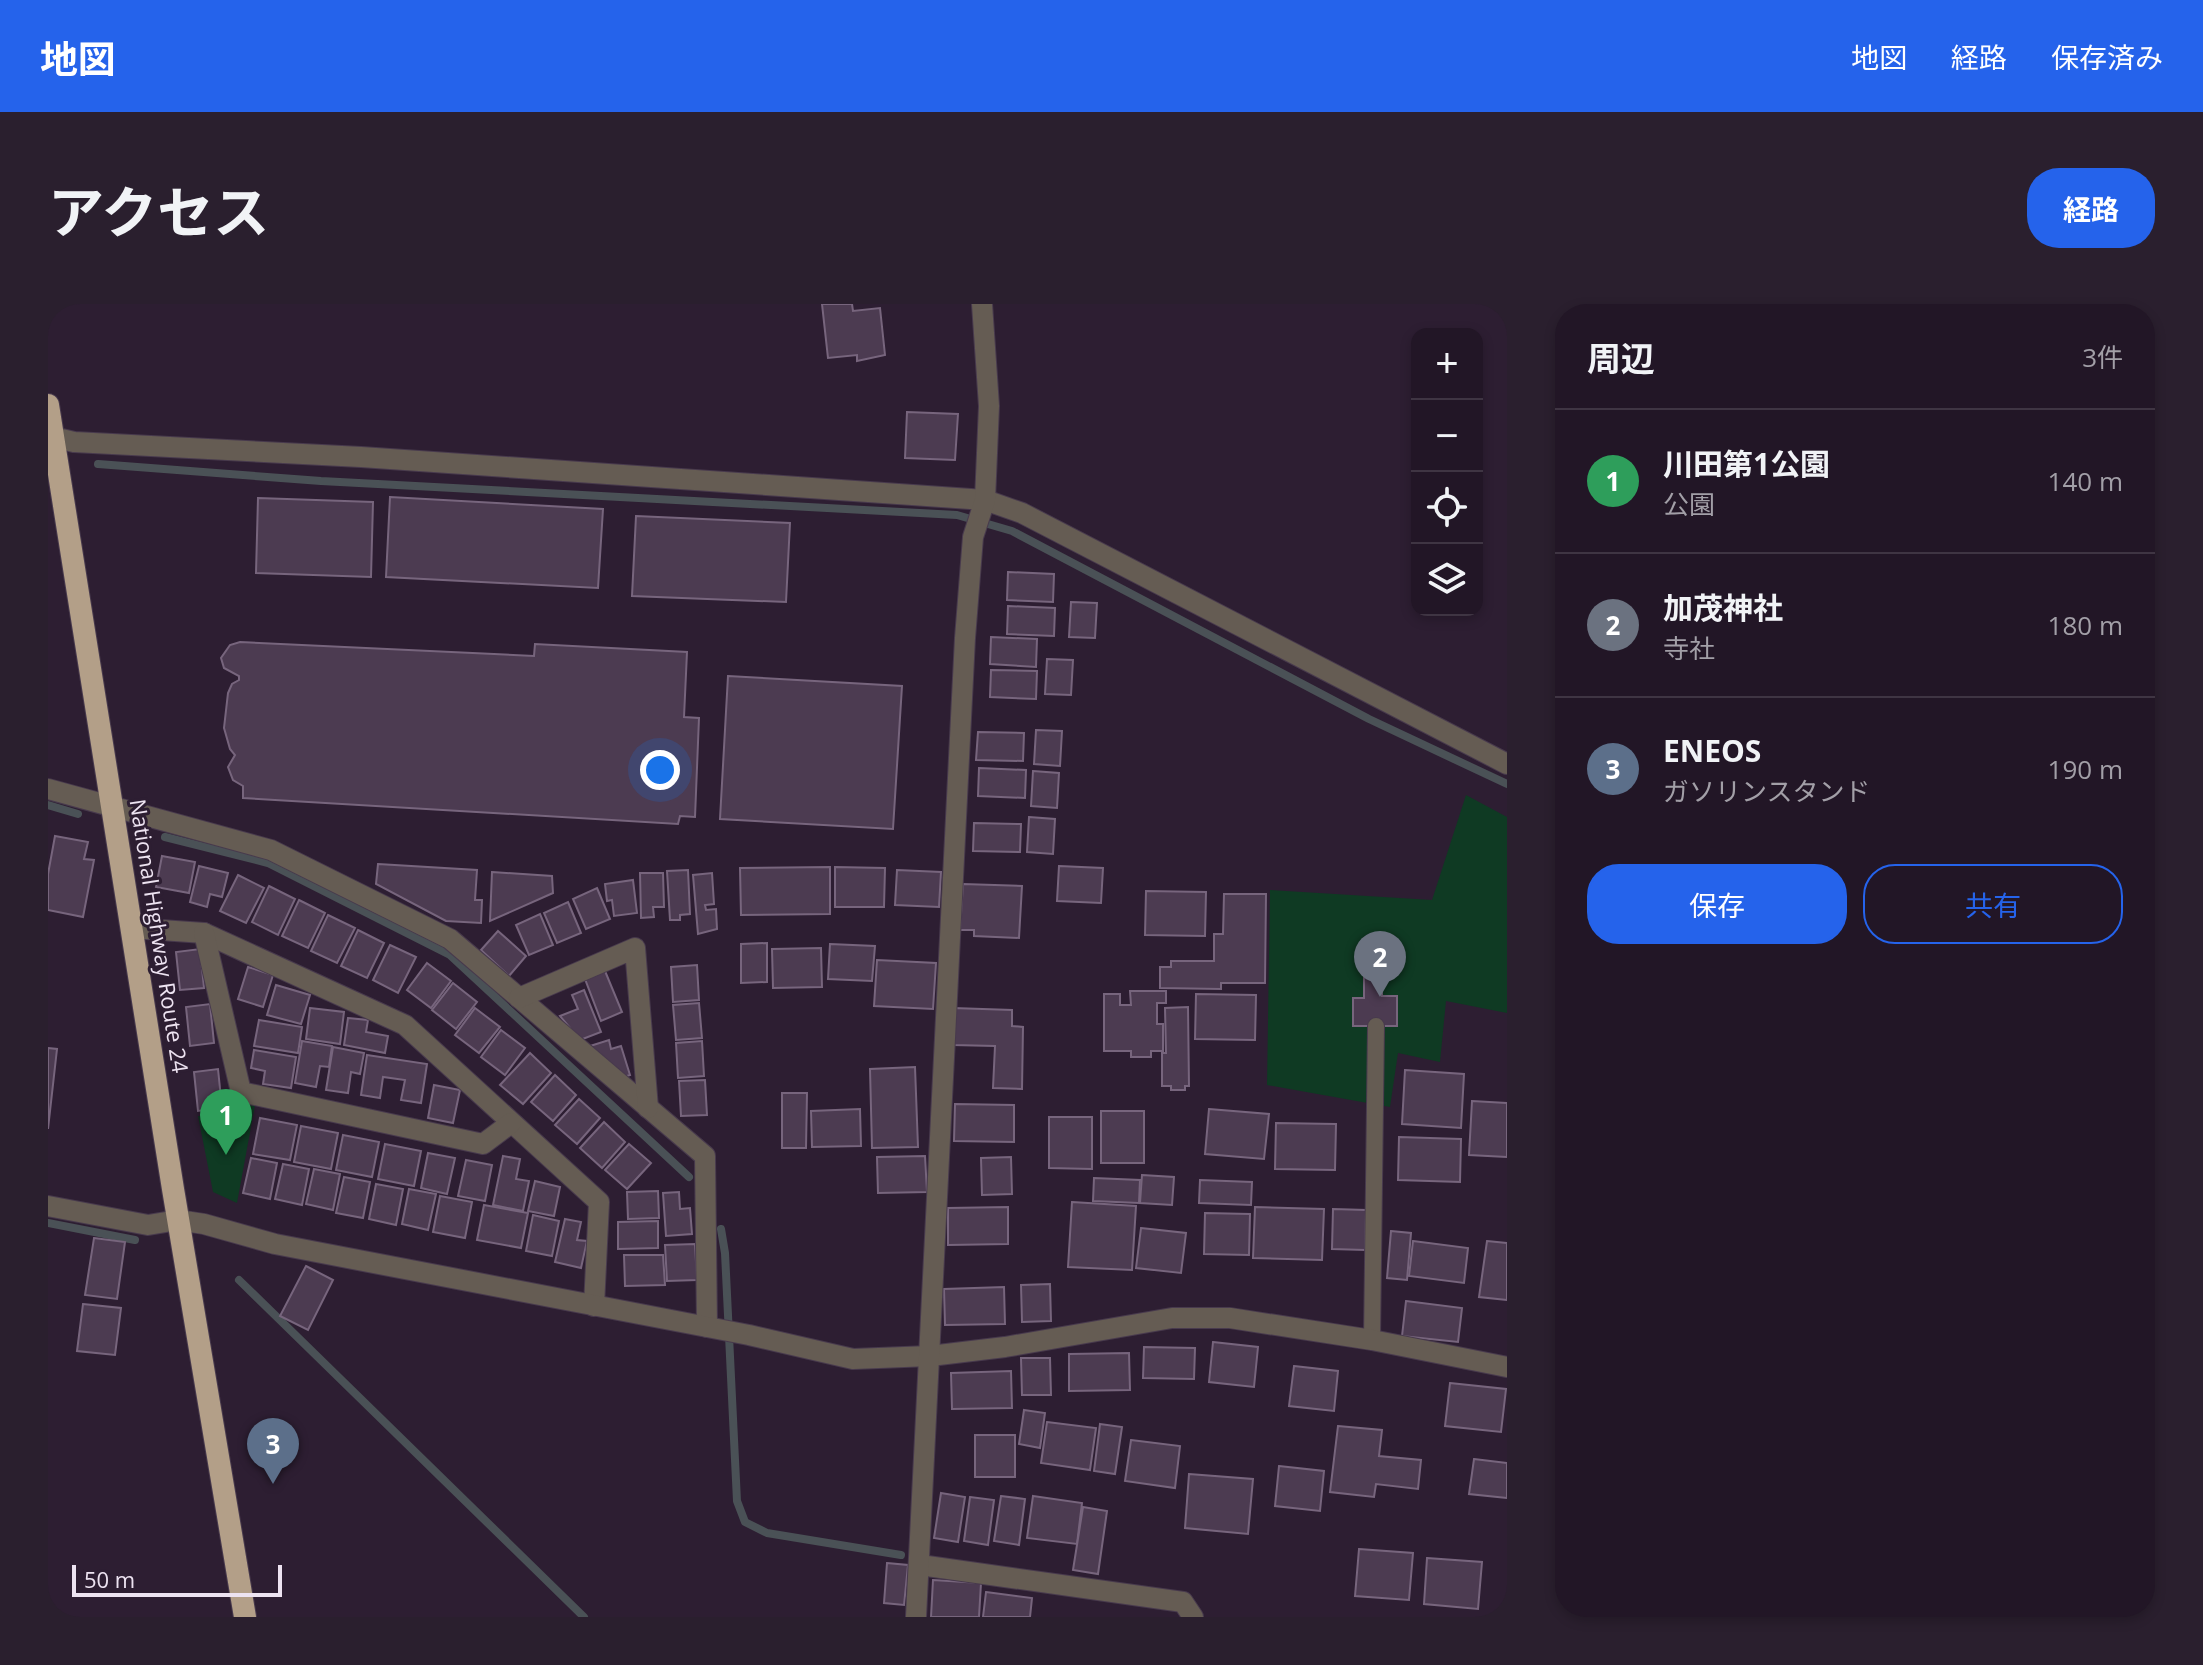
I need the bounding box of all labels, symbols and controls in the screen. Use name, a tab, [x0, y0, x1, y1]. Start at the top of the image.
text: 地図	[40, 32, 116, 84]
text: 地図	[1851, 38, 1907, 76]
text: 経路	[1951, 38, 2007, 76]
text: 保存済み	[2051, 38, 2163, 76]
button: 経路	[2027, 168, 2155, 248]
text: アクセス	[48, 173, 269, 249]
map controls	[1411, 328, 1483, 616]
button: +	[1411, 328, 1483, 400]
text: 周辺	[1587, 335, 1655, 381]
text: 3件	[2082, 339, 2123, 375]
button: −	[1411, 400, 1483, 472]
text: 川田第1公園	[1663, 443, 1830, 484]
text: 1	[1606, 463, 1620, 499]
text: 140 m	[2048, 463, 2123, 499]
button: locate	[1411, 472, 1483, 544]
text: 公園	[1663, 486, 1715, 522]
button: layers	[1411, 544, 1483, 616]
text: 加茂神社	[1663, 587, 1783, 628]
text: 2	[1606, 607, 1620, 643]
text: 180 m	[2048, 607, 2123, 643]
text: 寺社	[1663, 630, 1715, 666]
text: ENEOS	[1663, 730, 1761, 771]
your location	[640, 750, 680, 790]
text: 3	[1606, 751, 1620, 787]
text: 190 m	[2048, 751, 2123, 787]
text: ガソリンスタンド	[1663, 773, 1870, 809]
street label: National Highway Route 24	[124, 797, 197, 1075]
button: 保存	[1587, 864, 1847, 944]
button: 共有	[1863, 864, 2123, 944]
pin: 2	[1354, 931, 1406, 997]
pin: 1	[200, 1089, 252, 1155]
pin: 3	[247, 1418, 299, 1484]
scale bar	[72, 1561, 282, 1597]
text: 50 m	[84, 1564, 135, 1594]

